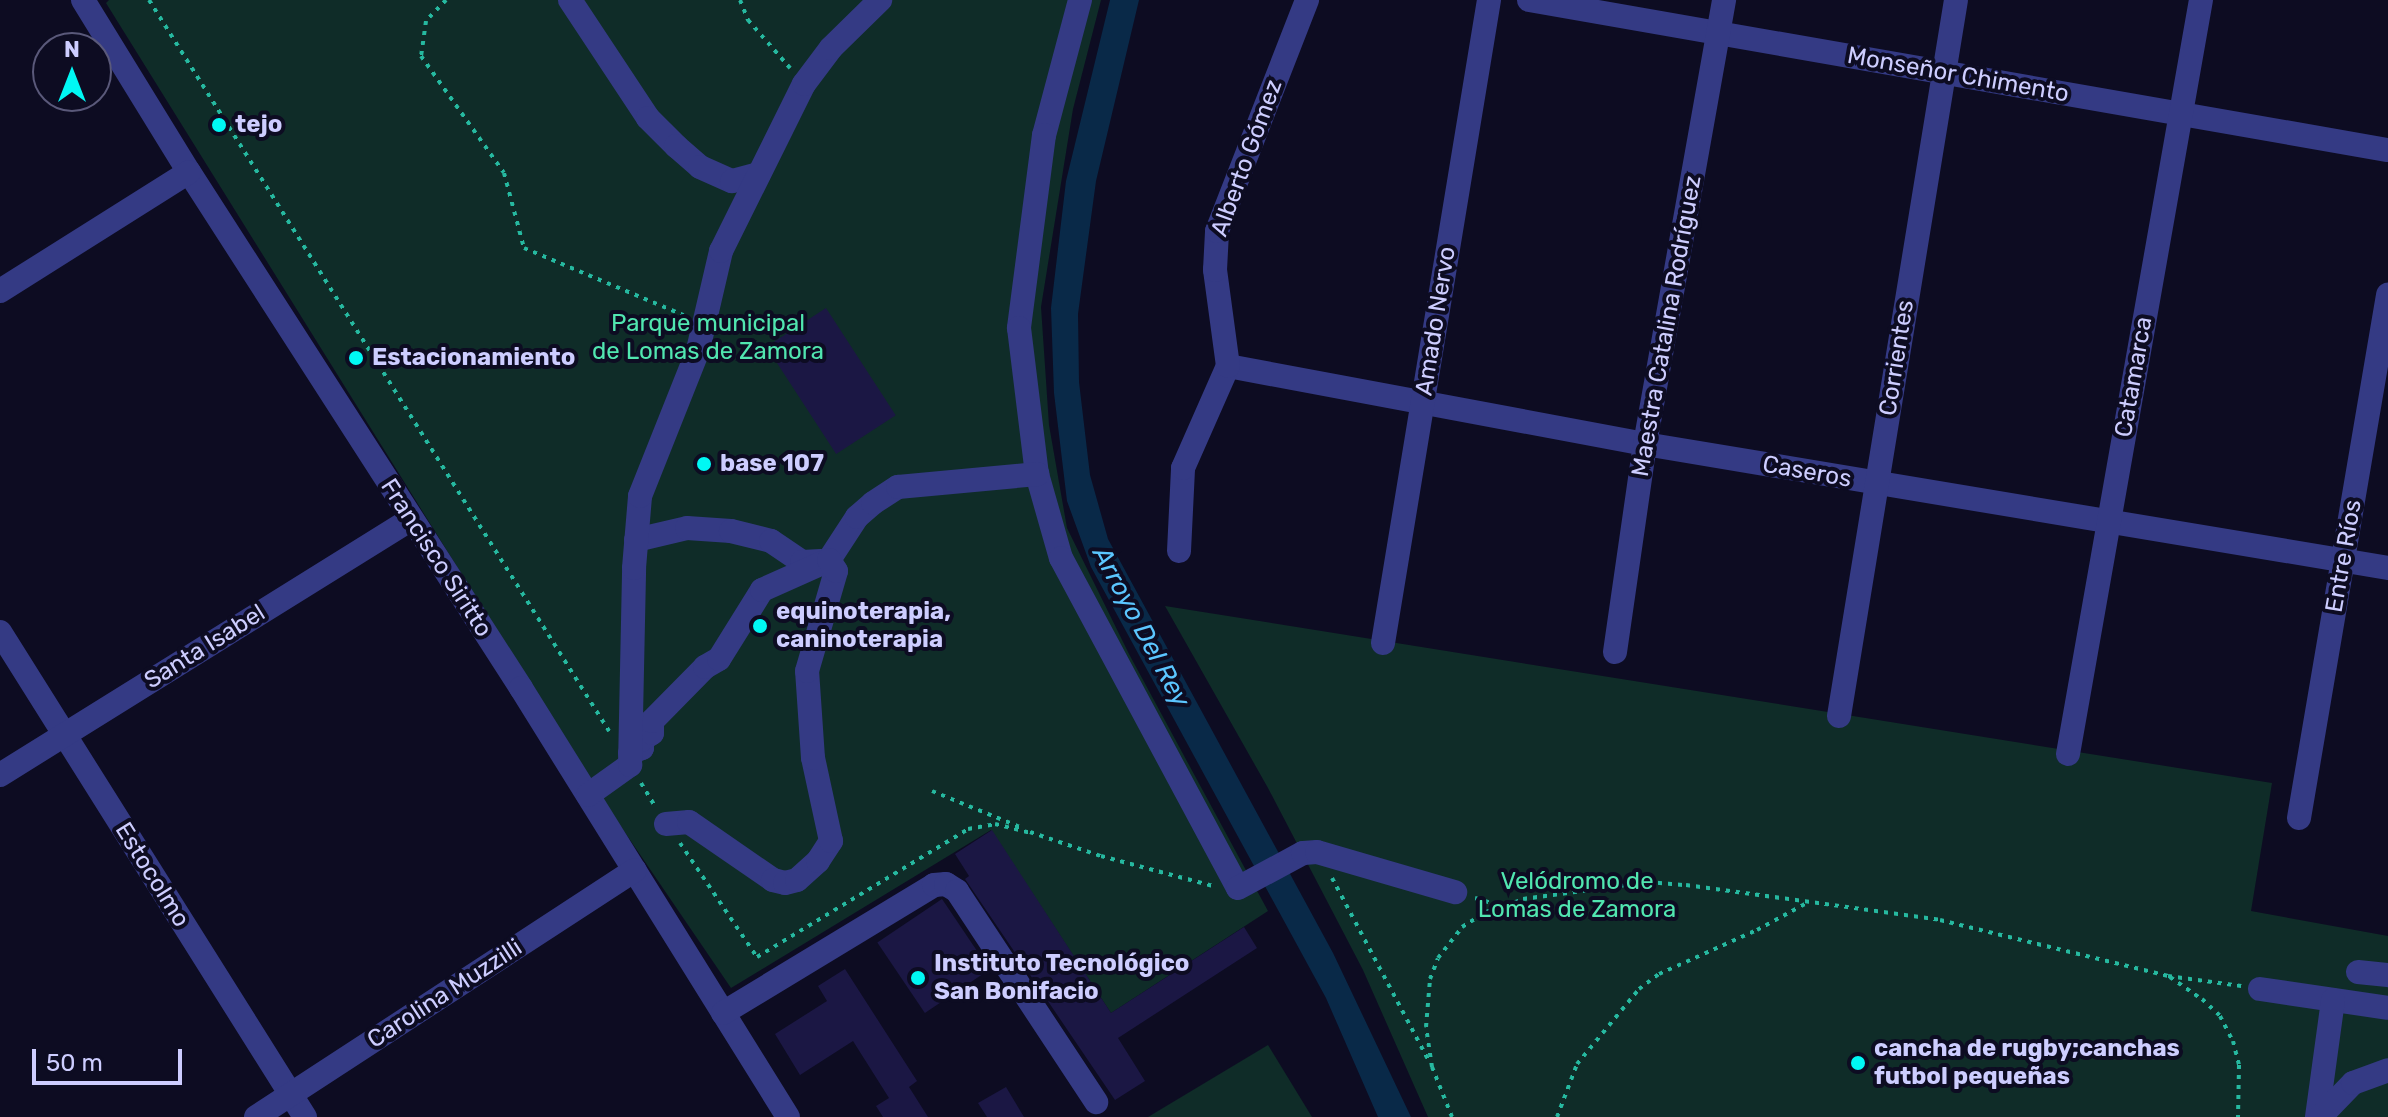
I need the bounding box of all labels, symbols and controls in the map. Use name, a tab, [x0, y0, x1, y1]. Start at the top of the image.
north arrow	[32, 32, 112, 112]
text: N	[64, 36, 80, 63]
street label: Monseñor Chimento	[1845, 41, 2071, 109]
street label: Alberto Gómez	[1205, 76, 1289, 240]
place label: tejo	[235, 111, 282, 139]
marker: tejo	[210, 116, 228, 134]
street label: Maestra Catalina Rodríguez	[1626, 173, 1708, 479]
street label: Amado Nervo	[1410, 244, 1462, 398]
street label: Corrientes	[1874, 298, 1920, 418]
park label: Parque municipal de Lomas de Zamora	[592, 310, 824, 366]
street label: Catamarca	[2109, 315, 2159, 439]
place label: Estacionamiento	[372, 344, 575, 372]
marker: Estacionamiento	[347, 349, 365, 367]
place label: base 107	[720, 450, 824, 478]
street label: Caseros	[1760, 450, 1854, 494]
marker: base 107	[695, 455, 713, 473]
street label: Francisco Siritto	[374, 474, 498, 642]
street label: Entre Ríos	[2320, 497, 2368, 615]
water label: Arroyo Del Rey	[1086, 541, 1196, 713]
place label: equinoterapia, caninoterapia	[776, 598, 951, 654]
street label: Santa Isabel	[139, 599, 271, 695]
marker: equinoterapia, caninoterapia	[751, 617, 769, 635]
street label: Estocolmo	[109, 817, 195, 933]
park label: Velódromo de Lomas de Zamora	[1478, 868, 1676, 924]
street label: Carolina Muzzilli	[362, 933, 528, 1055]
place label: Instituto Tecnológico San Bonifacio	[934, 950, 1190, 1006]
marker: Instituto Tecnológico San Bonifacio	[909, 969, 927, 987]
scale bar	[36, 1033, 186, 1083]
place label: cancha de rugby;canchas futbol pequeñas	[1874, 1035, 2180, 1091]
text: 50 m	[46, 1049, 103, 1077]
marker: cancha de rugby;canchas futbol pequeñas	[1849, 1054, 1867, 1072]

